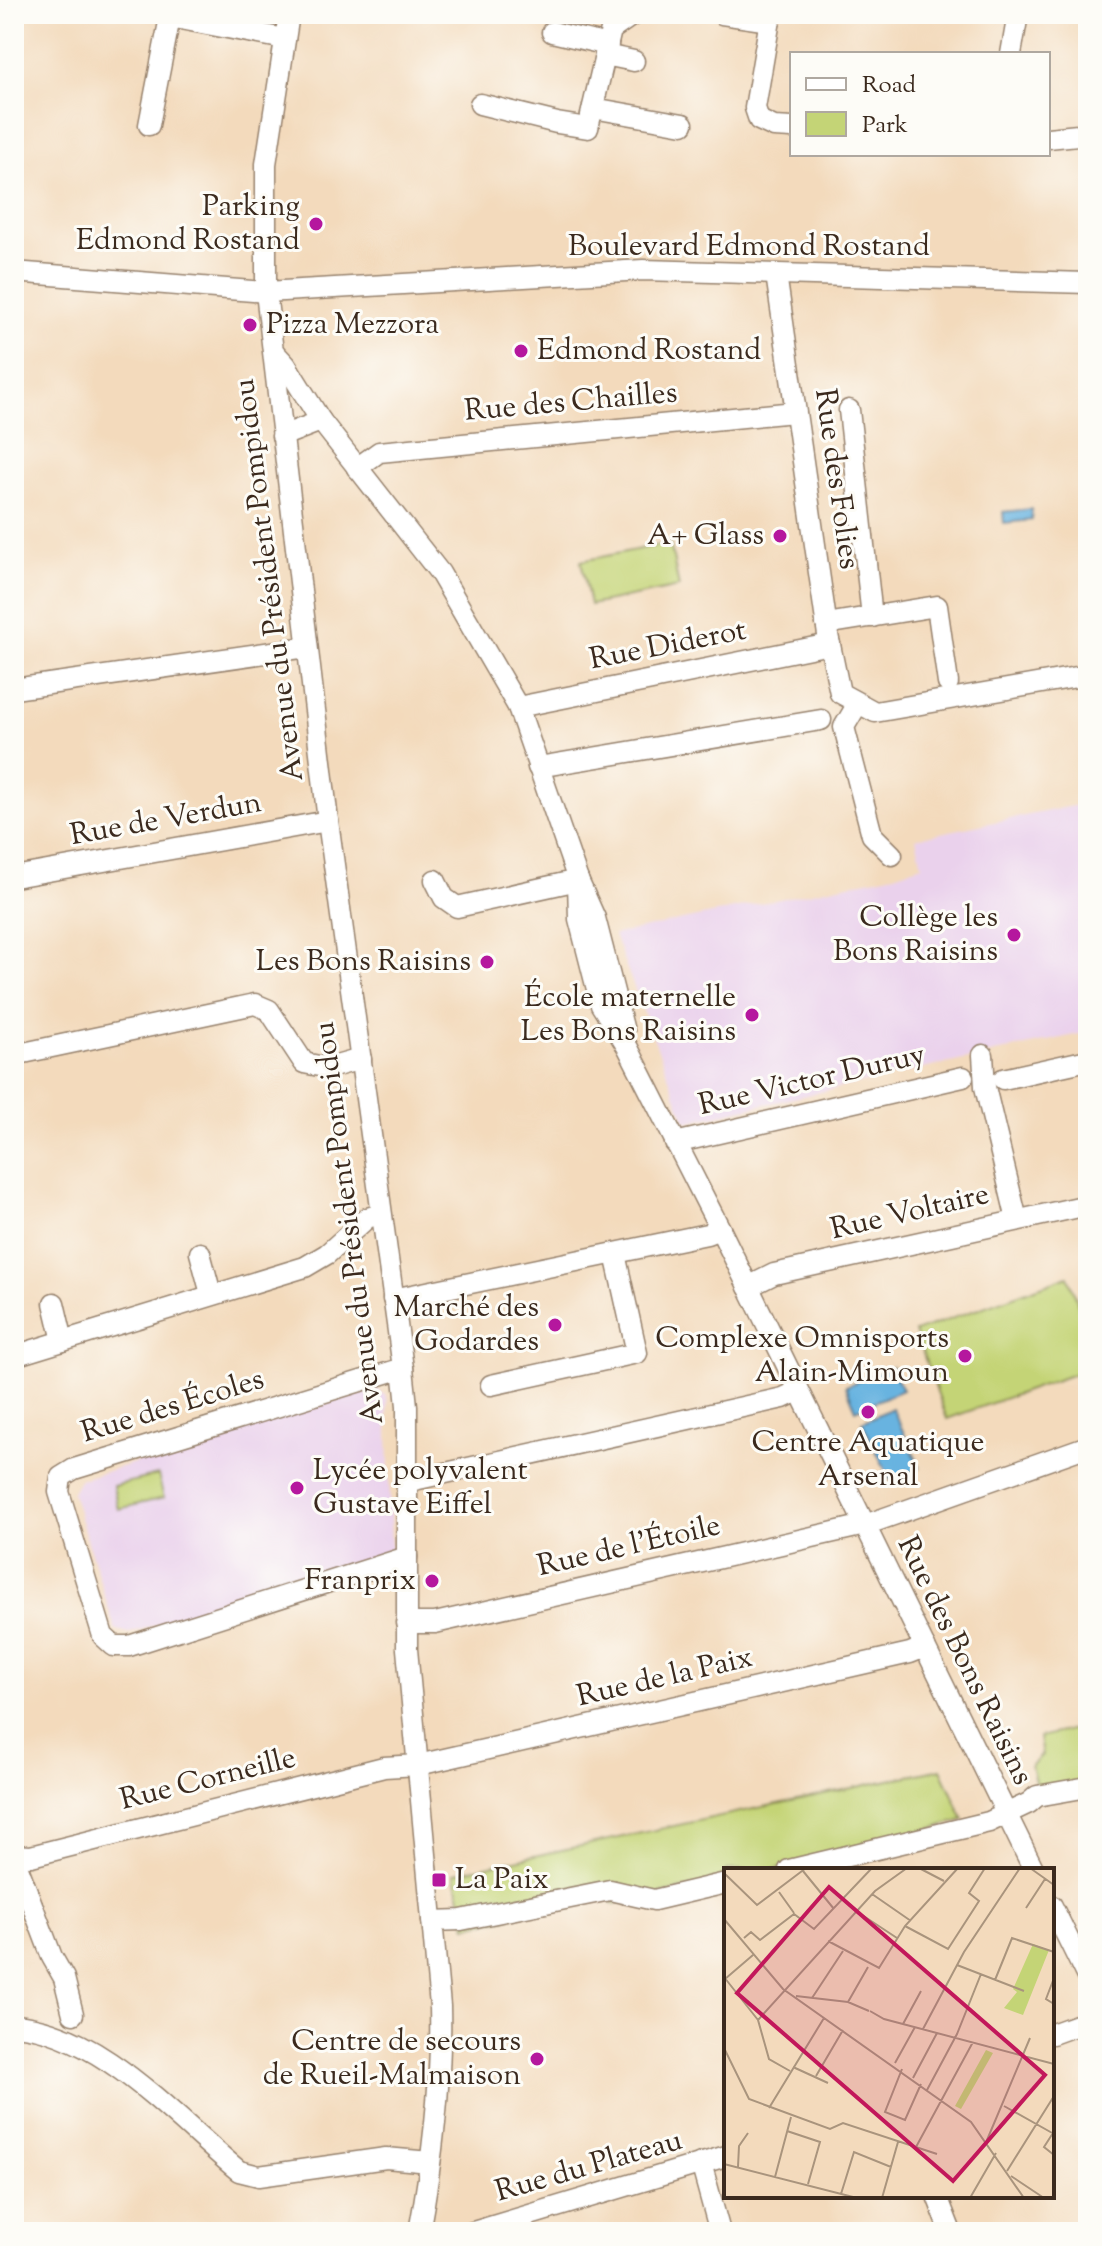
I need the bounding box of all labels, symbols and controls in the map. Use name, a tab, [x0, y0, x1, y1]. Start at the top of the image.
legend	[790, 52, 1050, 156]
text: Road	[862, 69, 916, 103]
text: Park	[862, 109, 908, 143]
place label: Parking Edmond Rostand	[76, 186, 300, 263]
marker: Parking Edmond Rostand	[307, 215, 325, 233]
street label: Boulevard Edmond Rostand	[568, 226, 930, 269]
place label: Pizza Mezzora	[266, 304, 439, 347]
marker: Pizza Mezzora	[241, 316, 259, 334]
place label: Edmond Rostand	[537, 330, 761, 373]
marker: Edmond Rostand	[512, 342, 530, 360]
street label: Rue des Chailles	[463, 372, 679, 434]
street label: Avenue du Président Pompidou	[224, 376, 316, 784]
street label: Rue des Folies	[802, 386, 870, 572]
place label: A+ Glass	[647, 515, 764, 558]
marker: A+ Glass	[771, 527, 789, 545]
street label: Rue Diderot	[586, 610, 750, 682]
street label: Rue de Verdun	[67, 782, 265, 858]
place label: Collège les Bons Raisins	[833, 897, 998, 974]
marker: Collège les Bons Raisins	[1005, 926, 1023, 944]
place label: Les Bons Raisins	[256, 941, 471, 984]
marker: Les Bons Raisins	[478, 953, 496, 971]
place label: École maternelle Les Bons Raisins	[521, 977, 736, 1054]
marker: École maternelle Les Bons Raisins	[743, 1006, 761, 1024]
street label: Avenue du Président Pompidou	[304, 1019, 396, 1427]
street label: Rue Victor Duruy	[694, 1034, 930, 1128]
street label: Rue Voltaire	[826, 1174, 994, 1252]
place label: Marché des Godardes	[393, 1287, 539, 1364]
marker: Marché des Godardes	[546, 1316, 564, 1334]
place label: Complexe Omnisports Alain-Mimoun	[655, 1318, 949, 1395]
marker: Complexe Omnisports Alain-Mimoun	[956, 1347, 974, 1365]
street label: Rue des Écoles	[76, 1359, 270, 1455]
marker: Centre Aquatique Arsenal	[859, 1403, 877, 1421]
place label: Centre Aquatique Arsenal	[751, 1422, 985, 1499]
place label: Lycée polyvalent Gustave Eiffel	[313, 1450, 528, 1527]
marker: Lycée polyvalent Gustave Eiffel	[288, 1479, 306, 1497]
street label: Rue de l'Étoile	[533, 1505, 725, 1589]
street label: Rue des Bons Raisins	[885, 1529, 1043, 1793]
place label: Franprix	[304, 1560, 416, 1603]
marker: Franprix	[423, 1572, 441, 1590]
street label: Rue de la Paix	[573, 1637, 757, 1719]
street label: Rue Corneille	[116, 1737, 300, 1823]
place label: La Paix	[455, 1859, 549, 1902]
inset map	[724, 1868, 1054, 2198]
marker: La Paix	[430, 1871, 448, 1889]
place label: Centre de secours de Rueil-Malmaison	[263, 2021, 521, 2098]
marker: Centre de secours de Rueil-Malmaison	[528, 2050, 546, 2068]
street label: Rue du Plateau	[491, 2120, 687, 2214]

